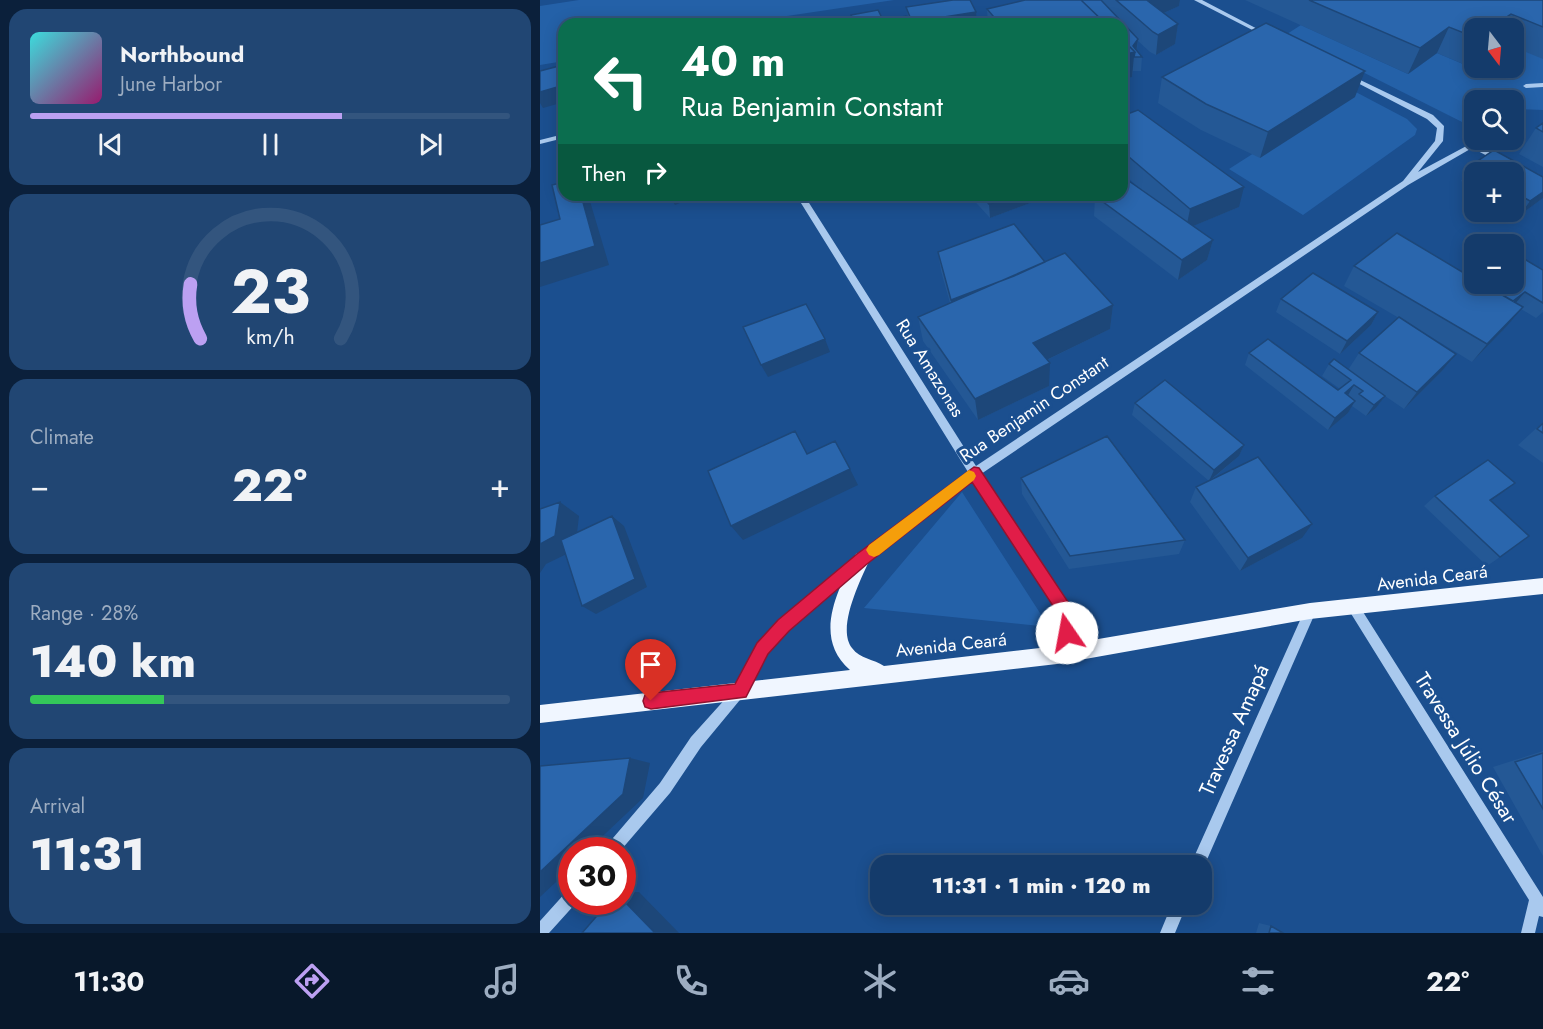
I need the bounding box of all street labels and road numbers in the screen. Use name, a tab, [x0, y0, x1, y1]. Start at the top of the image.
street label: Rua Amazonas	[889, 314, 971, 422]
street label: Rua Benjamin Constant	[954, 349, 1114, 469]
street label: Avenida Ceará	[1375, 558, 1489, 598]
street label: Avenida Ceará	[894, 626, 1008, 664]
street label: Travessa Amapá	[1192, 660, 1276, 800]
street label: Travessa Júlio César	[1407, 667, 1525, 830]

